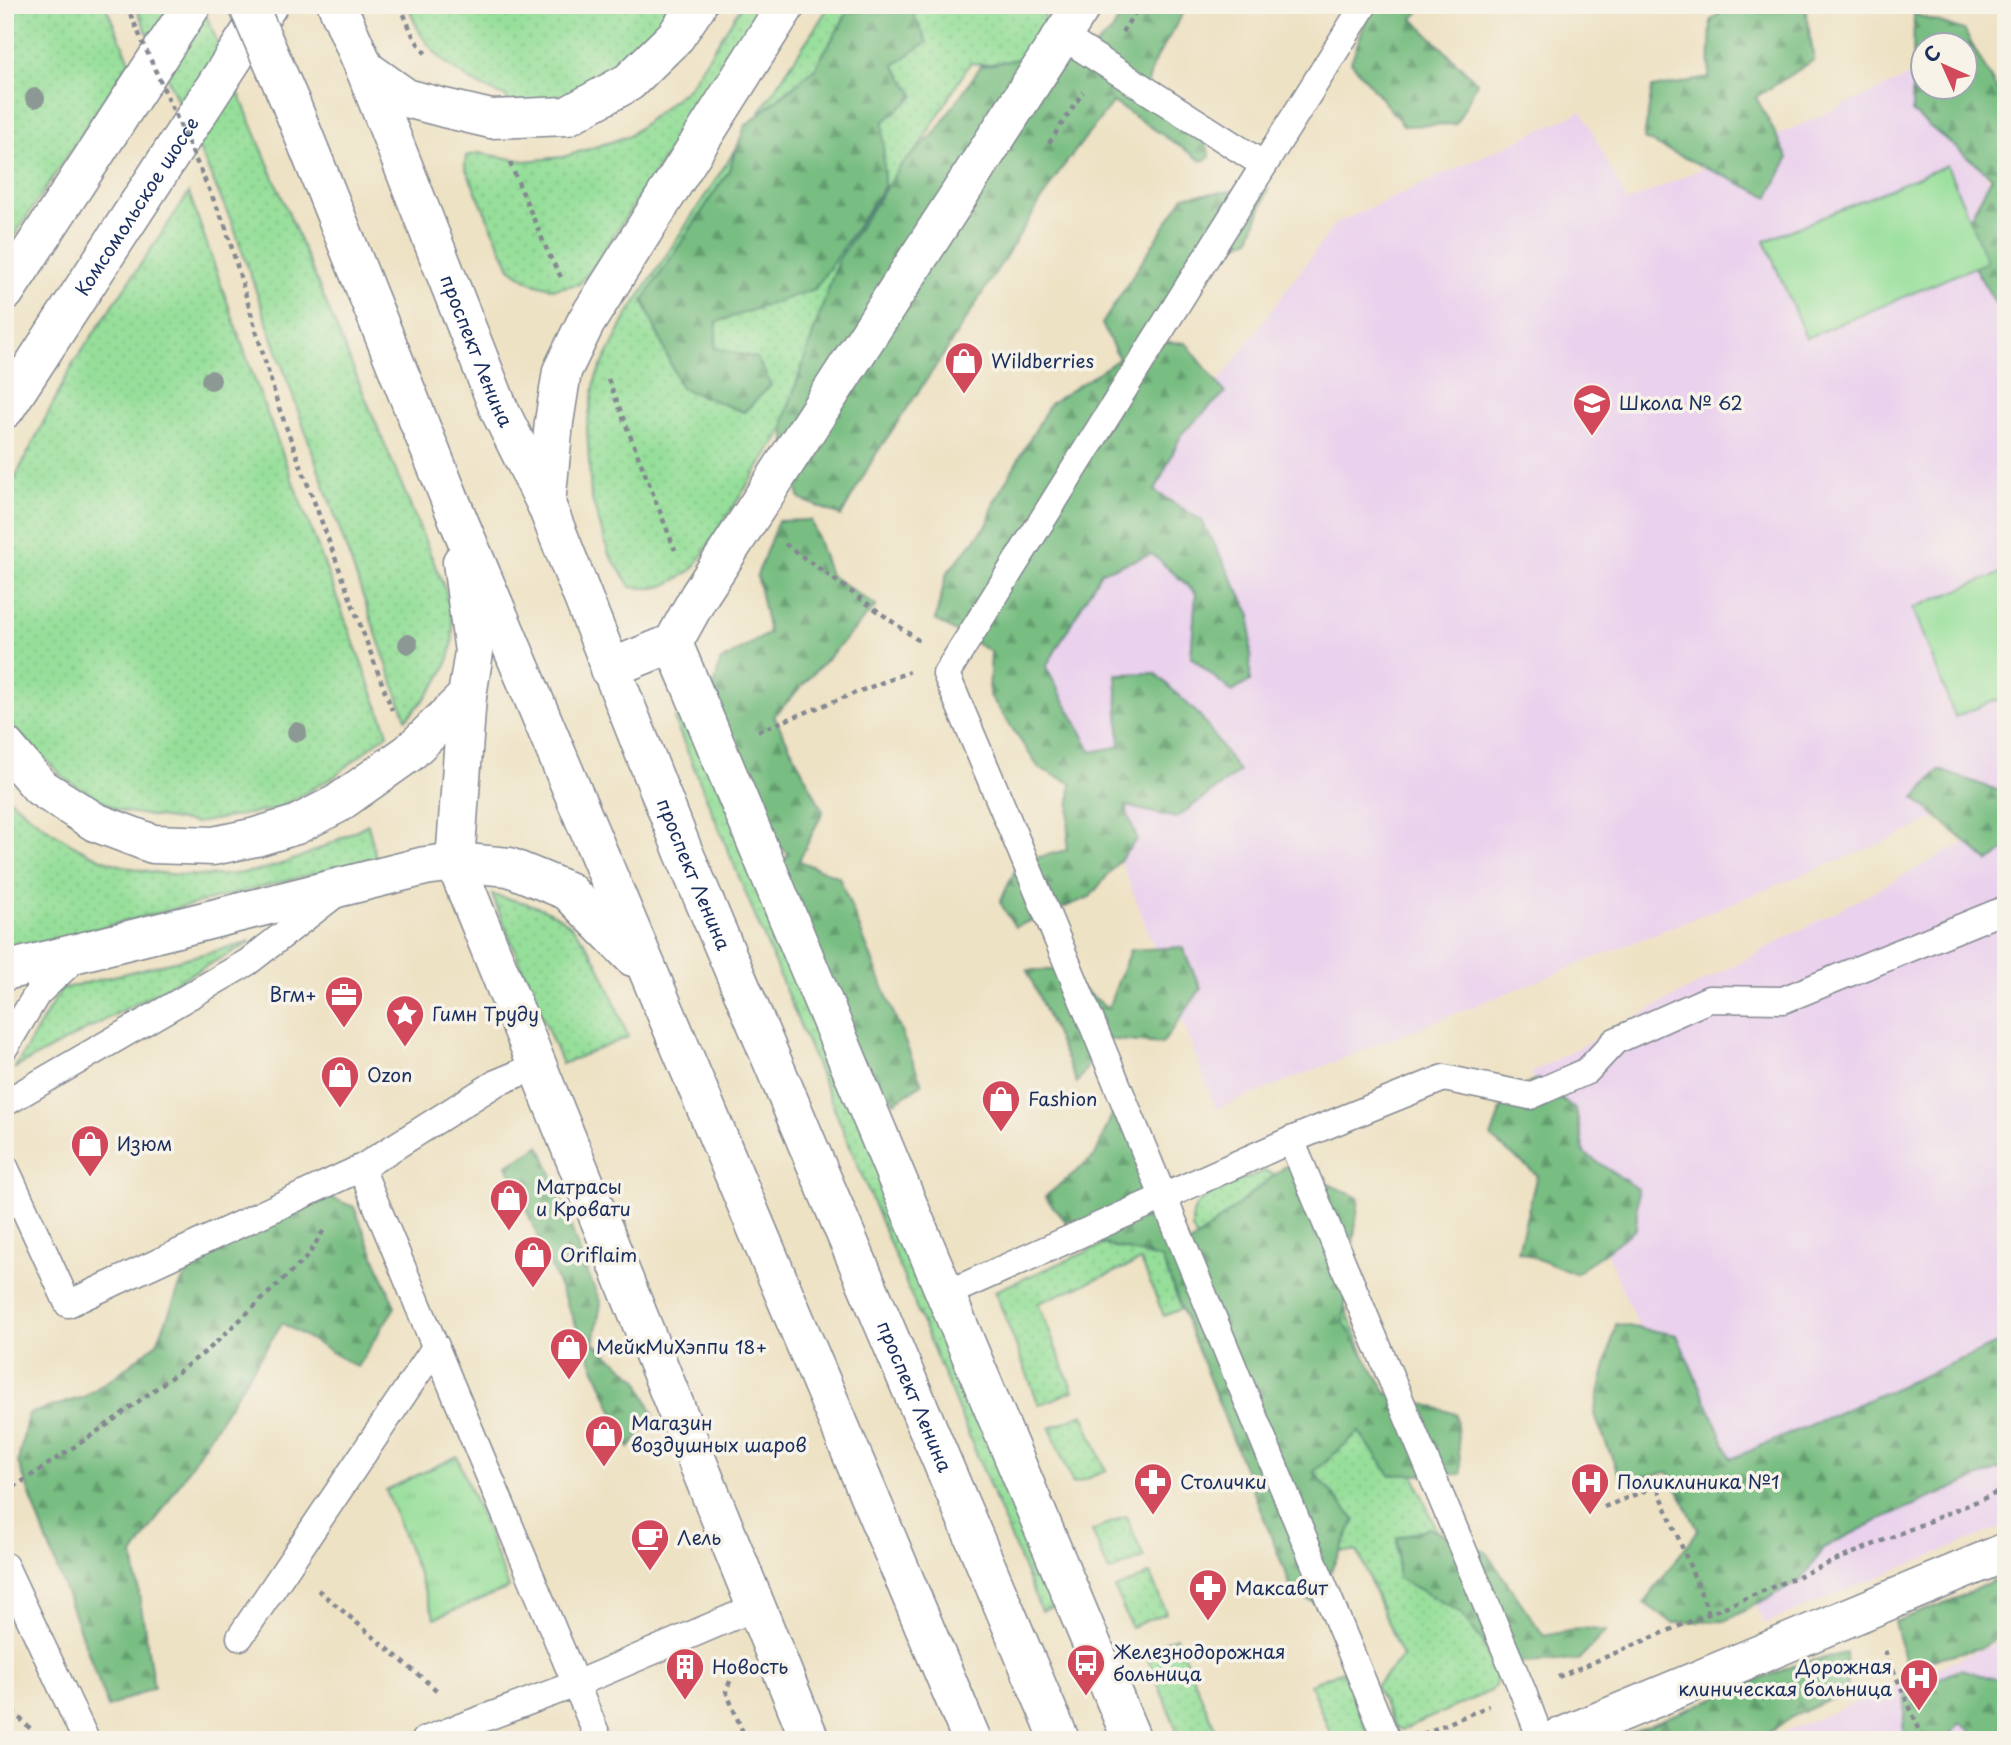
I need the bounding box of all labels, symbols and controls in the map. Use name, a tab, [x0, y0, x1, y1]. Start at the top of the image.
north arrow	[1910, 32, 1980, 102]
text: С	[1916, 38, 1946, 68]
street label: Комсомольское шоссе	[67, 110, 205, 301]
street label: проспект Ленина	[434, 270, 521, 431]
shop icon: Wildberries	[943, 340, 985, 395]
place label: Wildberries	[991, 346, 1094, 374]
school or university icon: Школа № 62	[1571, 382, 1613, 437]
place label: Школа № 62	[1619, 388, 1743, 416]
street label: проспект Ленина	[651, 794, 739, 954]
office icon: Вгм+	[323, 974, 365, 1029]
place label: Вгм+	[269, 980, 317, 1008]
place icon: Гимн Труду	[384, 993, 426, 1048]
place label: Гимн Труду	[432, 999, 539, 1027]
shop icon: Ozon	[319, 1054, 361, 1109]
place label: Ozon	[367, 1060, 412, 1088]
shop icon: Fashion	[980, 1078, 1022, 1133]
place label: Fashion	[1028, 1084, 1098, 1112]
shop icon: Изюм	[69, 1123, 111, 1178]
place label: Изюм	[117, 1129, 172, 1157]
place label: Матрасы и Кровати	[536, 1172, 631, 1222]
shop icon: Матрасы и Кровати	[488, 1177, 530, 1232]
shop icon: Oriflaim	[512, 1234, 554, 1289]
place label: Oriflaim	[560, 1240, 637, 1268]
street label: проспект Ленина	[871, 1316, 960, 1476]
shop icon: МейкМиХэппи 18+	[548, 1326, 590, 1381]
place label: МейкМиХэппи 18+	[596, 1332, 768, 1360]
place label: Магазин воздушных шаров	[631, 1408, 807, 1458]
shop icon: Магазин воздушных шаров	[583, 1413, 625, 1468]
pharmacy icon: Столички	[1132, 1461, 1174, 1516]
hospital icon: Поликлиника №1	[1569, 1461, 1611, 1516]
place label: Столички	[1180, 1467, 1267, 1495]
place label: Поликлиника №1	[1617, 1467, 1780, 1495]
cafe icon: Лель	[629, 1517, 671, 1572]
place label: Лель	[677, 1523, 722, 1551]
pharmacy icon: Максавит	[1187, 1567, 1229, 1622]
place label: Максавит	[1235, 1573, 1328, 1601]
place label: Железнодорожная больница	[1113, 1637, 1285, 1687]
bus stop icon: Железнодорожная больница	[1065, 1642, 1107, 1697]
building icon: Новость	[664, 1646, 706, 1701]
place label: Новость	[712, 1652, 789, 1680]
place label: Дорожная клиническая больница	[1678, 1652, 1892, 1702]
hospital icon: Дорожная клиническая больница	[1898, 1657, 1940, 1712]

